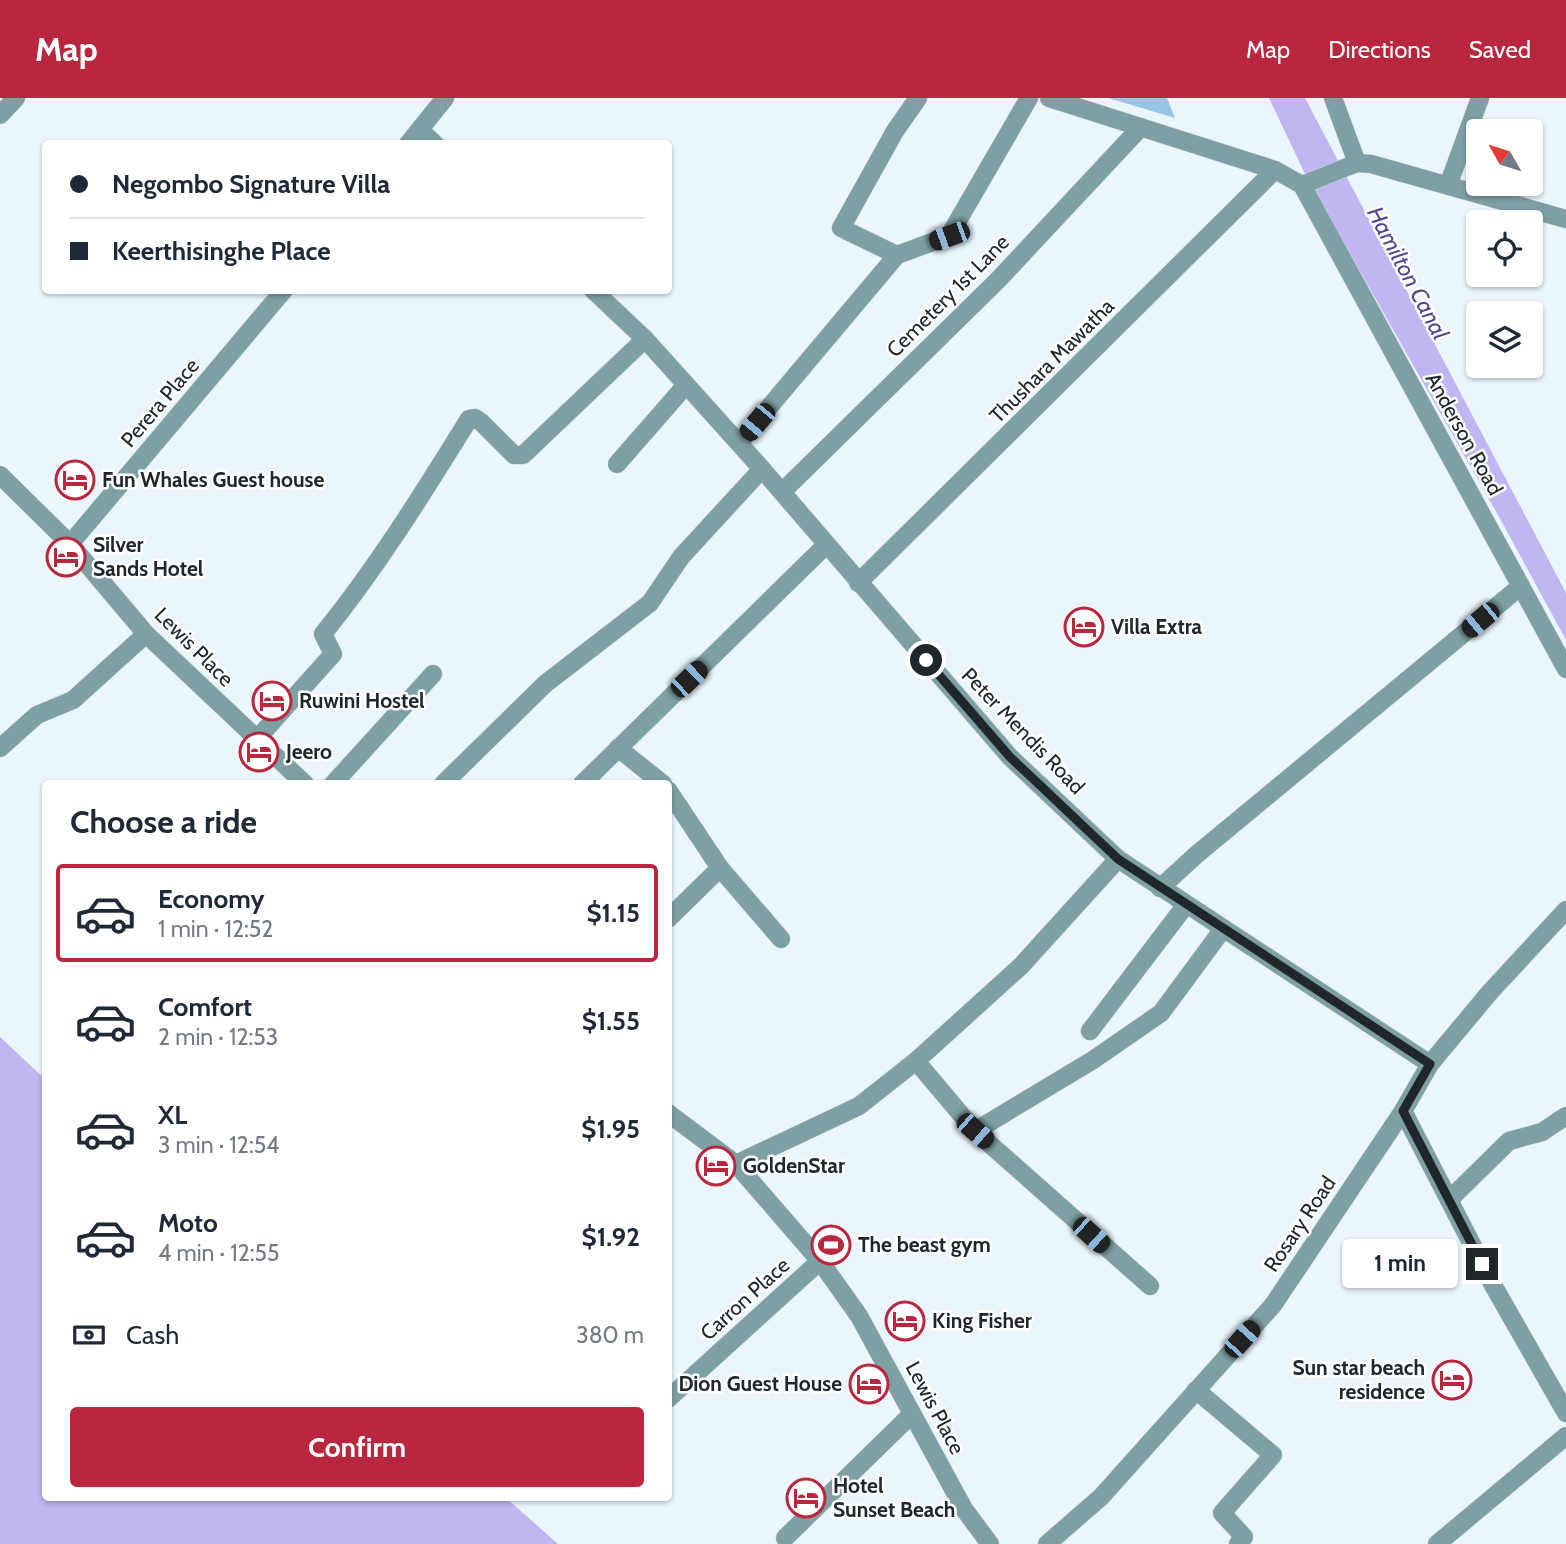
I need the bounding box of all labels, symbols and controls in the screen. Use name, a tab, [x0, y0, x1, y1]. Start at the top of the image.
text: Map	[35, 29, 98, 69]
text: Map	[1246, 35, 1290, 64]
text: Directions	[1328, 35, 1431, 64]
text: Saved	[1469, 35, 1531, 64]
north arrow	[1466, 119, 1544, 196]
map controls	[1466, 119, 1543, 378]
text: Negombo Signature Villa	[112, 168, 390, 200]
water label: Hamilton Canal	[1361, 202, 1455, 345]
button: locate	[1466, 210, 1543, 287]
car	[926, 219, 973, 253]
street label: Cemetery 1st Lane	[881, 229, 1014, 362]
text: Keerthisinghe Place	[112, 235, 331, 267]
street label: Thushara Mawatha	[984, 293, 1119, 428]
button: layers	[1466, 301, 1543, 378]
street label: Perera Place	[115, 353, 204, 452]
street label: Anderson Road	[1421, 368, 1508, 499]
car	[736, 399, 779, 445]
hotel icon: Fun Whales Guest house	[54, 459, 96, 501]
place label: Fun Whales Guest house	[102, 467, 324, 492]
place label: Silver Sands Hotel	[93, 532, 204, 581]
hotel icon: Silver Sands Hotel	[45, 536, 87, 578]
car	[1458, 598, 1503, 642]
street label: Lewis Place	[150, 602, 239, 691]
hotel icon: Villa Extra	[1063, 606, 1105, 648]
place label: Villa Extra	[1111, 614, 1202, 639]
route start	[910, 644, 942, 676]
car	[667, 657, 712, 701]
street label: Peter Mendis Road	[957, 662, 1090, 799]
hotel icon: Ruwini Hostel	[251, 680, 293, 722]
place label: Ruwini Hostel	[299, 688, 425, 713]
hotel icon: Jeero	[238, 731, 280, 773]
place label: Jeero	[285, 739, 332, 764]
text: Choose a ride	[70, 802, 257, 841]
icon: car	[74, 882, 137, 945]
text: Economy	[158, 883, 264, 915]
text: $1.15	[586, 897, 640, 929]
text: 1 min · 12:52	[158, 915, 273, 943]
icon: car	[74, 990, 137, 1053]
text: Comfort	[158, 991, 252, 1023]
text: $1.55	[582, 1005, 640, 1037]
text: 2 min · 12:53	[158, 1023, 278, 1051]
icon: car	[74, 1098, 137, 1161]
text: XL	[158, 1099, 187, 1131]
car	[953, 1109, 998, 1153]
text: $1.95	[581, 1113, 640, 1145]
text: 3 min · 12:54	[158, 1131, 279, 1159]
hotel icon: GoldenStar	[695, 1145, 737, 1187]
place label: GoldenStar	[743, 1153, 845, 1178]
street label: Rosary Road	[1258, 1171, 1341, 1276]
icon: car	[74, 1206, 137, 1269]
text: Moto	[158, 1207, 218, 1239]
car	[1069, 1213, 1114, 1257]
text: $1.92	[582, 1221, 640, 1253]
sports icon: The beast gym	[810, 1224, 852, 1266]
place label: The beast gym	[858, 1232, 991, 1257]
text: 4 min · 12:55	[158, 1239, 279, 1267]
callout: 1 min	[1342, 1240, 1458, 1288]
route end	[1466, 1248, 1498, 1280]
text: 1 min	[1374, 1249, 1426, 1277]
street label: Carron Place	[695, 1252, 794, 1345]
hotel icon: King Fisher	[884, 1300, 926, 1342]
place label: King Fisher	[932, 1308, 1032, 1333]
icon: cash	[70, 1316, 108, 1354]
car	[1221, 1316, 1264, 1362]
text: Cash	[126, 1319, 179, 1351]
text: 380 m	[576, 1321, 644, 1349]
place label: Sun star beach residence	[1292, 1355, 1425, 1404]
street label: Lewis Place	[901, 1357, 970, 1459]
hotel icon: Sun star beach residence	[1431, 1359, 1473, 1401]
hotel icon: Dion Guest House	[848, 1363, 890, 1405]
place label: Dion Guest House	[678, 1371, 842, 1396]
button: Confirm	[70, 1407, 644, 1487]
place label: Hotel Sunset Beach	[833, 1473, 955, 1522]
hotel icon: Hotel Sunset Beach	[785, 1477, 827, 1519]

